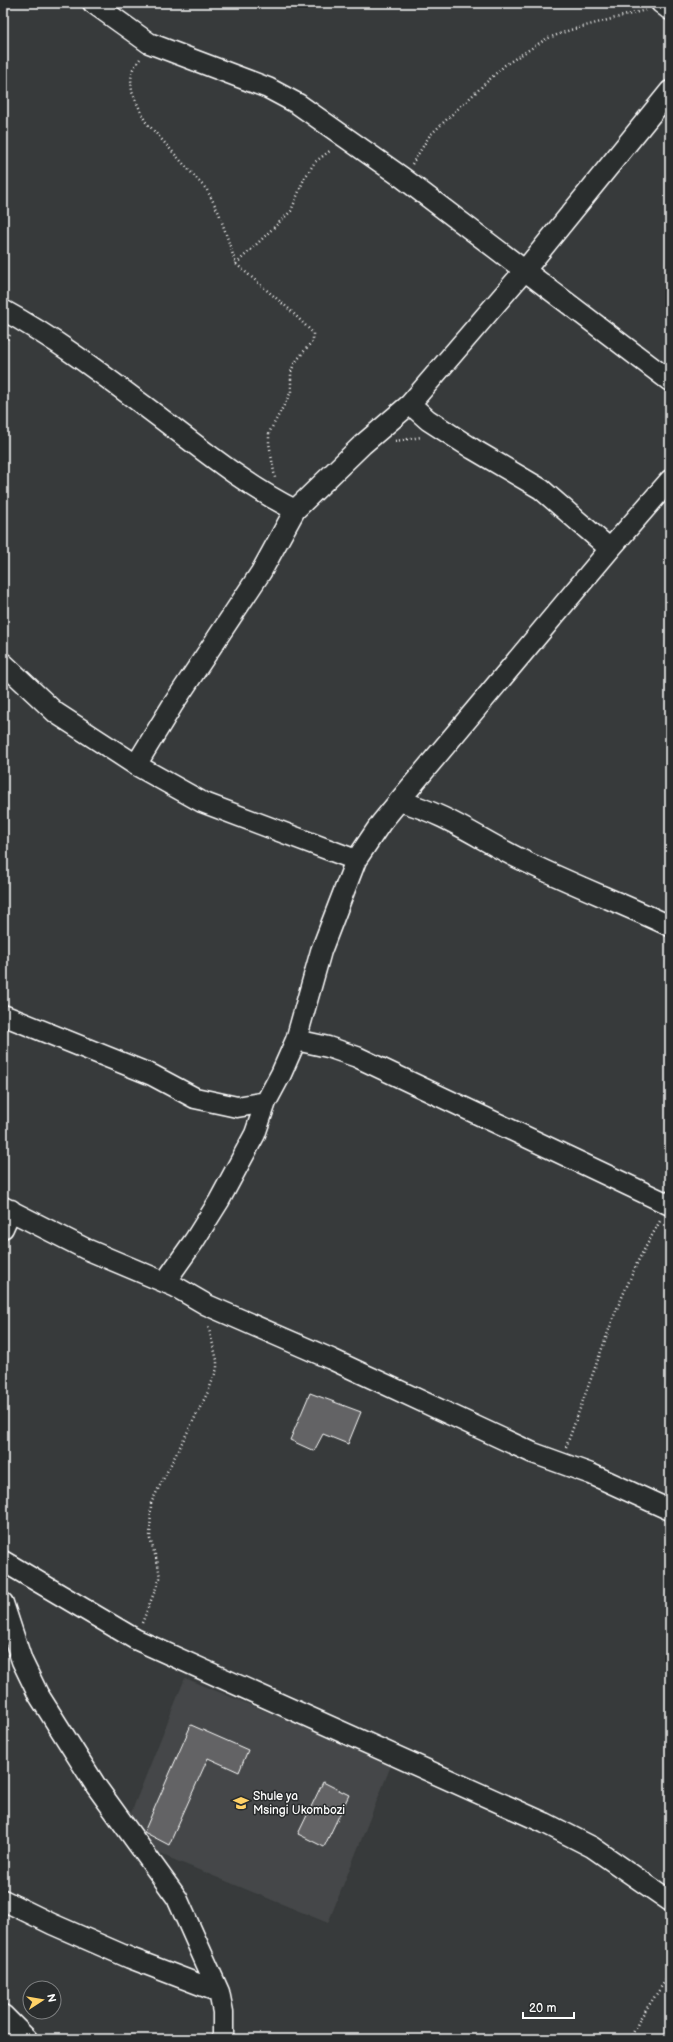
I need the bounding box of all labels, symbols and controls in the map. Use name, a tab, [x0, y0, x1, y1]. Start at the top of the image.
place label: Shule ya Msingi Ukombozi	[253, 1789, 345, 1818]
school or university icon: Shule ya Msingi Ukombozi	[232, 1794, 250, 1812]
north arrow	[22, 1980, 62, 2020]
text: N	[44, 1993, 59, 2003]
scale bar	[523, 1994, 574, 2020]
text: 20 m	[529, 2001, 556, 2016]

